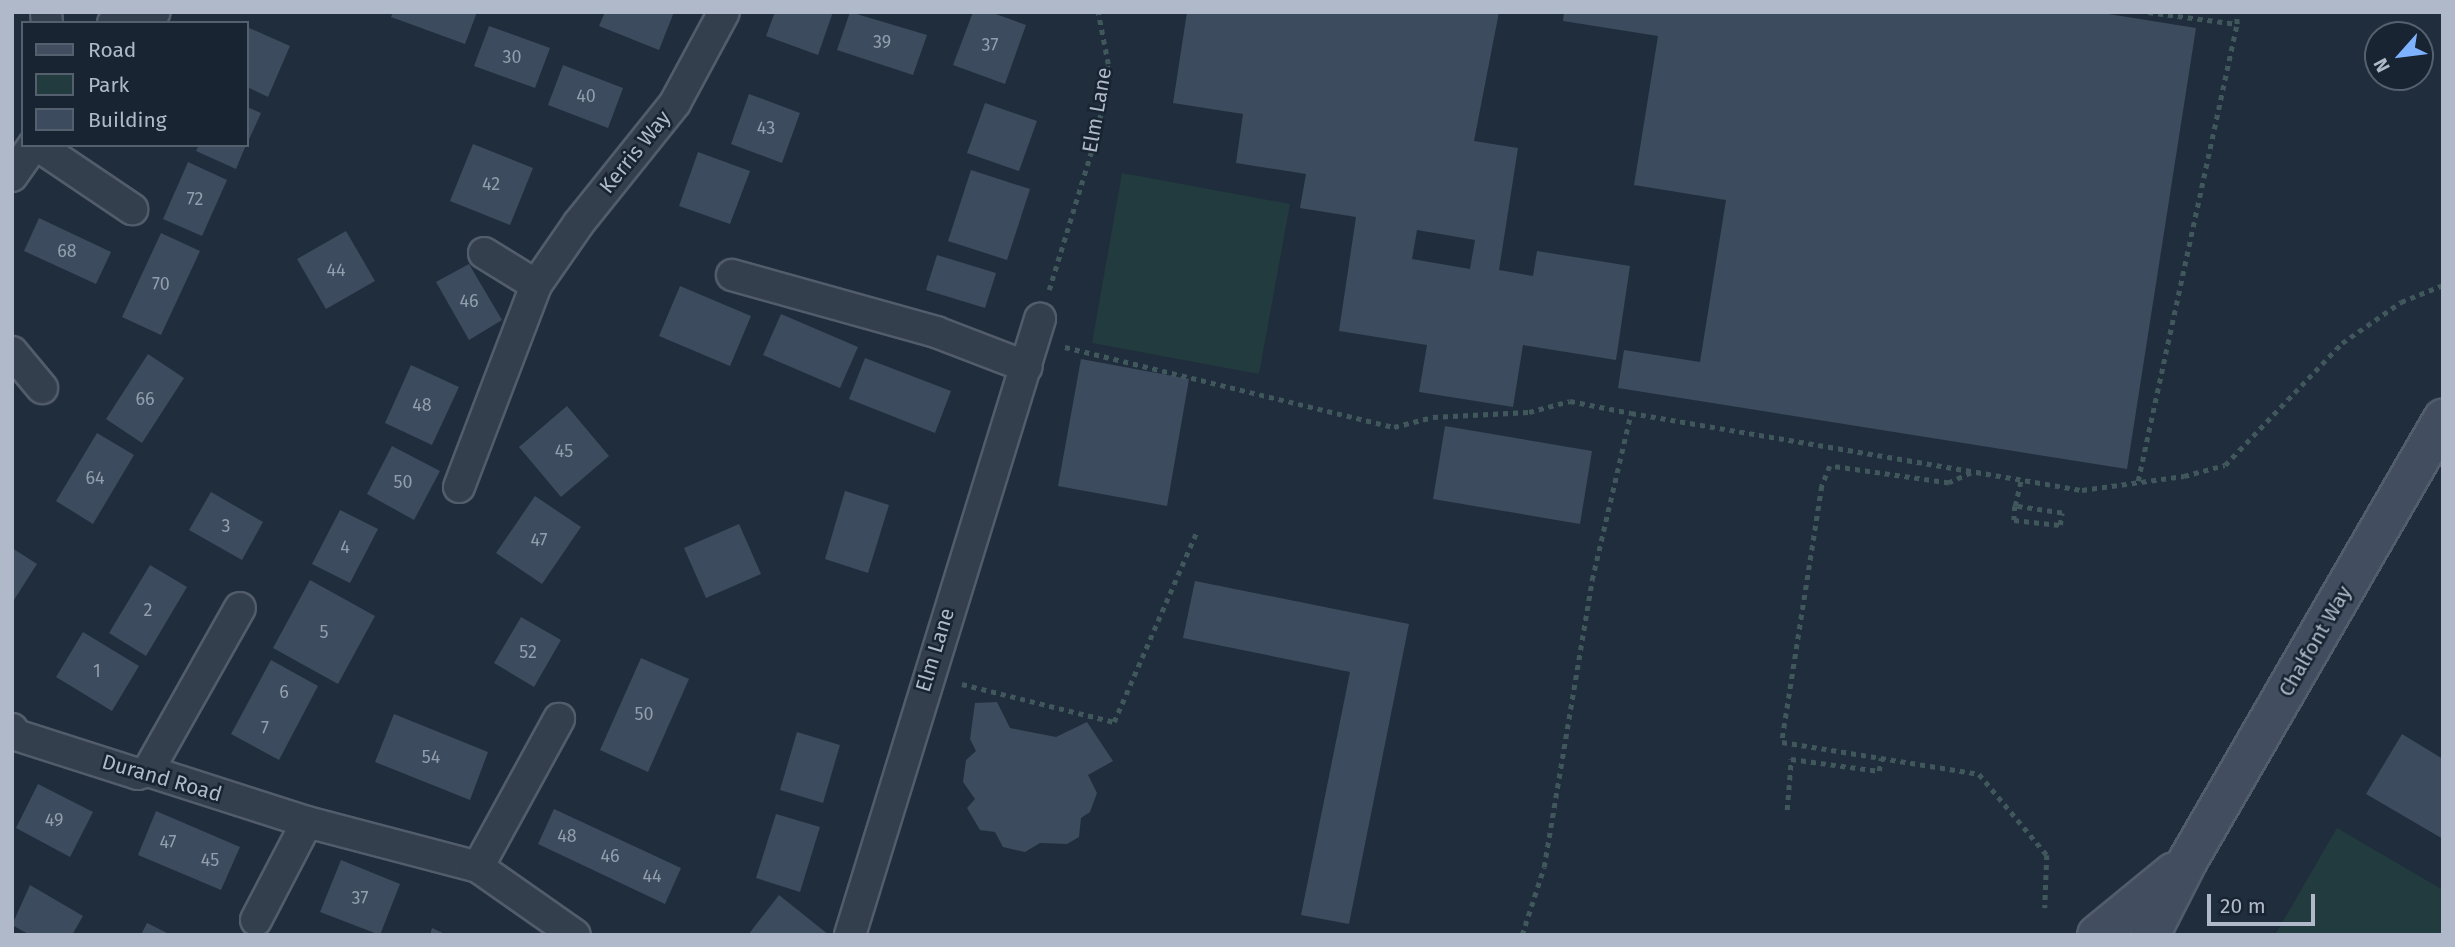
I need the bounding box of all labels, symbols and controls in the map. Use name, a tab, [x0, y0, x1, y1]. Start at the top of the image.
legend	[21, 21, 248, 147]
north arrow	[2364, 21, 2434, 91]
house number: 39	[873, 31, 891, 53]
house number: 37	[982, 34, 998, 56]
text: Road	[88, 37, 136, 63]
house number: 30	[502, 46, 522, 68]
text: N	[2369, 54, 2395, 76]
street label: Elm Lane	[1077, 65, 1117, 155]
text: Park	[88, 72, 129, 98]
house number: 40	[576, 85, 596, 107]
street label: Kerris Way	[594, 106, 676, 198]
text: Building	[88, 107, 167, 133]
house number: 43	[757, 117, 775, 139]
house number: 42	[482, 173, 500, 195]
house number: 72	[187, 188, 203, 210]
house number: 68	[57, 240, 77, 262]
house number: 44	[326, 259, 346, 281]
house number: 70	[152, 273, 170, 295]
house number: 46	[459, 290, 479, 312]
house number: 66	[135, 388, 155, 410]
house number: 48	[412, 394, 432, 416]
house number: 45	[555, 440, 573, 462]
house number: 64	[85, 467, 105, 489]
house number: 50	[393, 471, 413, 493]
house number: 3	[222, 515, 230, 537]
house number: 47	[530, 529, 548, 551]
house number: 4	[340, 536, 350, 558]
street label: Chalfont Way	[2273, 581, 2357, 701]
house number: 2	[144, 599, 152, 621]
street label: Elm Lane	[910, 605, 960, 695]
house number: 5	[319, 621, 329, 643]
house number: 52	[519, 641, 537, 663]
house number: 1	[93, 660, 101, 682]
house number: 6	[279, 681, 289, 703]
house number: 50	[634, 703, 654, 725]
house number: 7	[261, 717, 269, 739]
house number: 54	[422, 746, 440, 768]
street label: Durand Road	[99, 749, 225, 807]
house number: 49	[45, 809, 63, 831]
house number: 48	[557, 825, 577, 847]
house number: 47	[159, 831, 177, 853]
house number: 46	[600, 845, 620, 867]
house number: 45	[201, 849, 219, 871]
house number: 44	[642, 865, 662, 887]
scale bar	[2210, 880, 2318, 924]
house number: 37	[352, 887, 368, 909]
text: 20 m	[2220, 893, 2266, 919]

